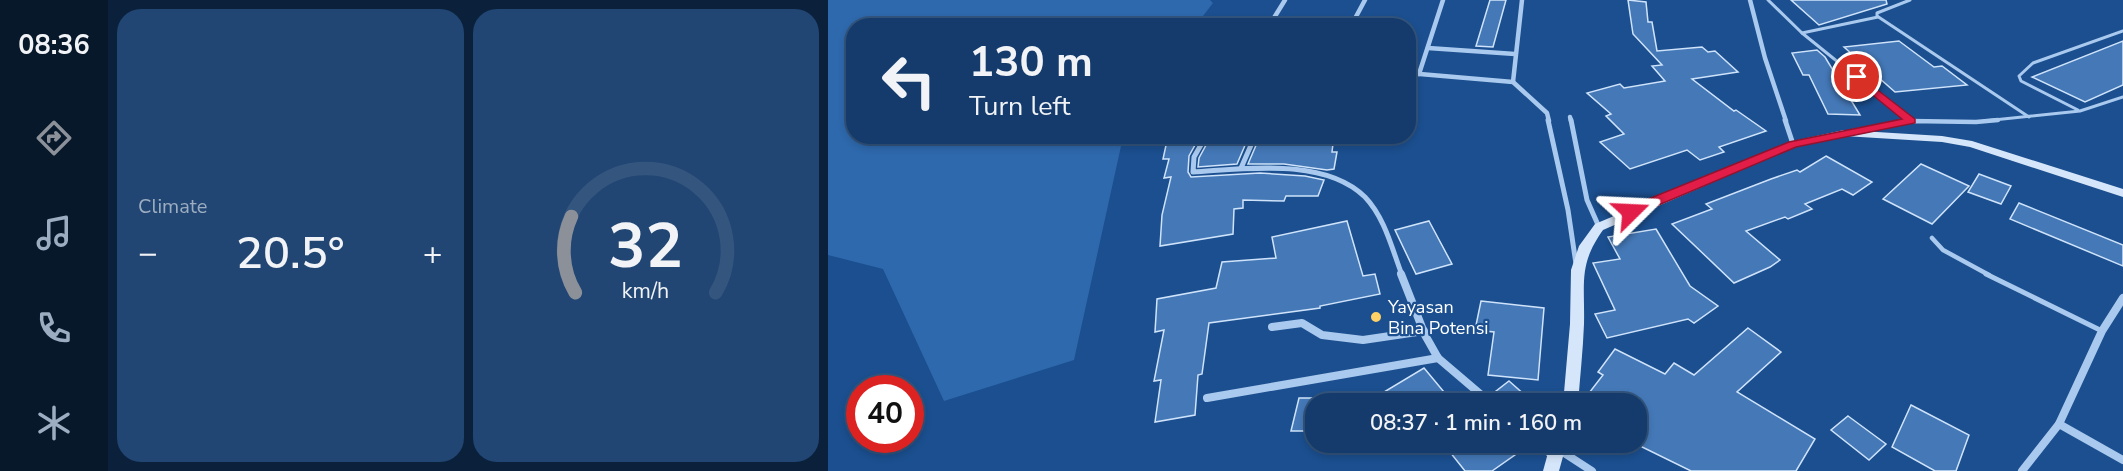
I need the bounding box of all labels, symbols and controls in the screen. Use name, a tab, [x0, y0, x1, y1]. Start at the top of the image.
text: 08:36	[18, 27, 90, 64]
text: 130 m	[969, 34, 1093, 91]
icon: left	[870, 42, 948, 120]
pin	[1831, 51, 1882, 102]
icon: arrive	[1840, 60, 1873, 93]
text: Turn left	[969, 88, 1070, 125]
icon: directions	[33, 117, 75, 159]
position arrow	[1599, 180, 1663, 244]
text: Climate	[138, 193, 207, 220]
text: 32	[608, 204, 683, 289]
icon: music	[33, 212, 75, 254]
text: 20.5°	[236, 223, 345, 284]
text: −	[138, 231, 158, 276]
text: +	[423, 231, 442, 276]
text: km/h	[622, 276, 669, 306]
place label: Yayasan Bina Potensi	[1387, 295, 1489, 340]
icon: phone	[33, 307, 75, 349]
marker: Yayasan Bina Potensi	[1369, 310, 1383, 324]
speed limit sign: 40	[846, 375, 924, 453]
icon: climate	[33, 402, 75, 444]
text: 08:37 · 1 min · 160 m	[1370, 408, 1582, 438]

